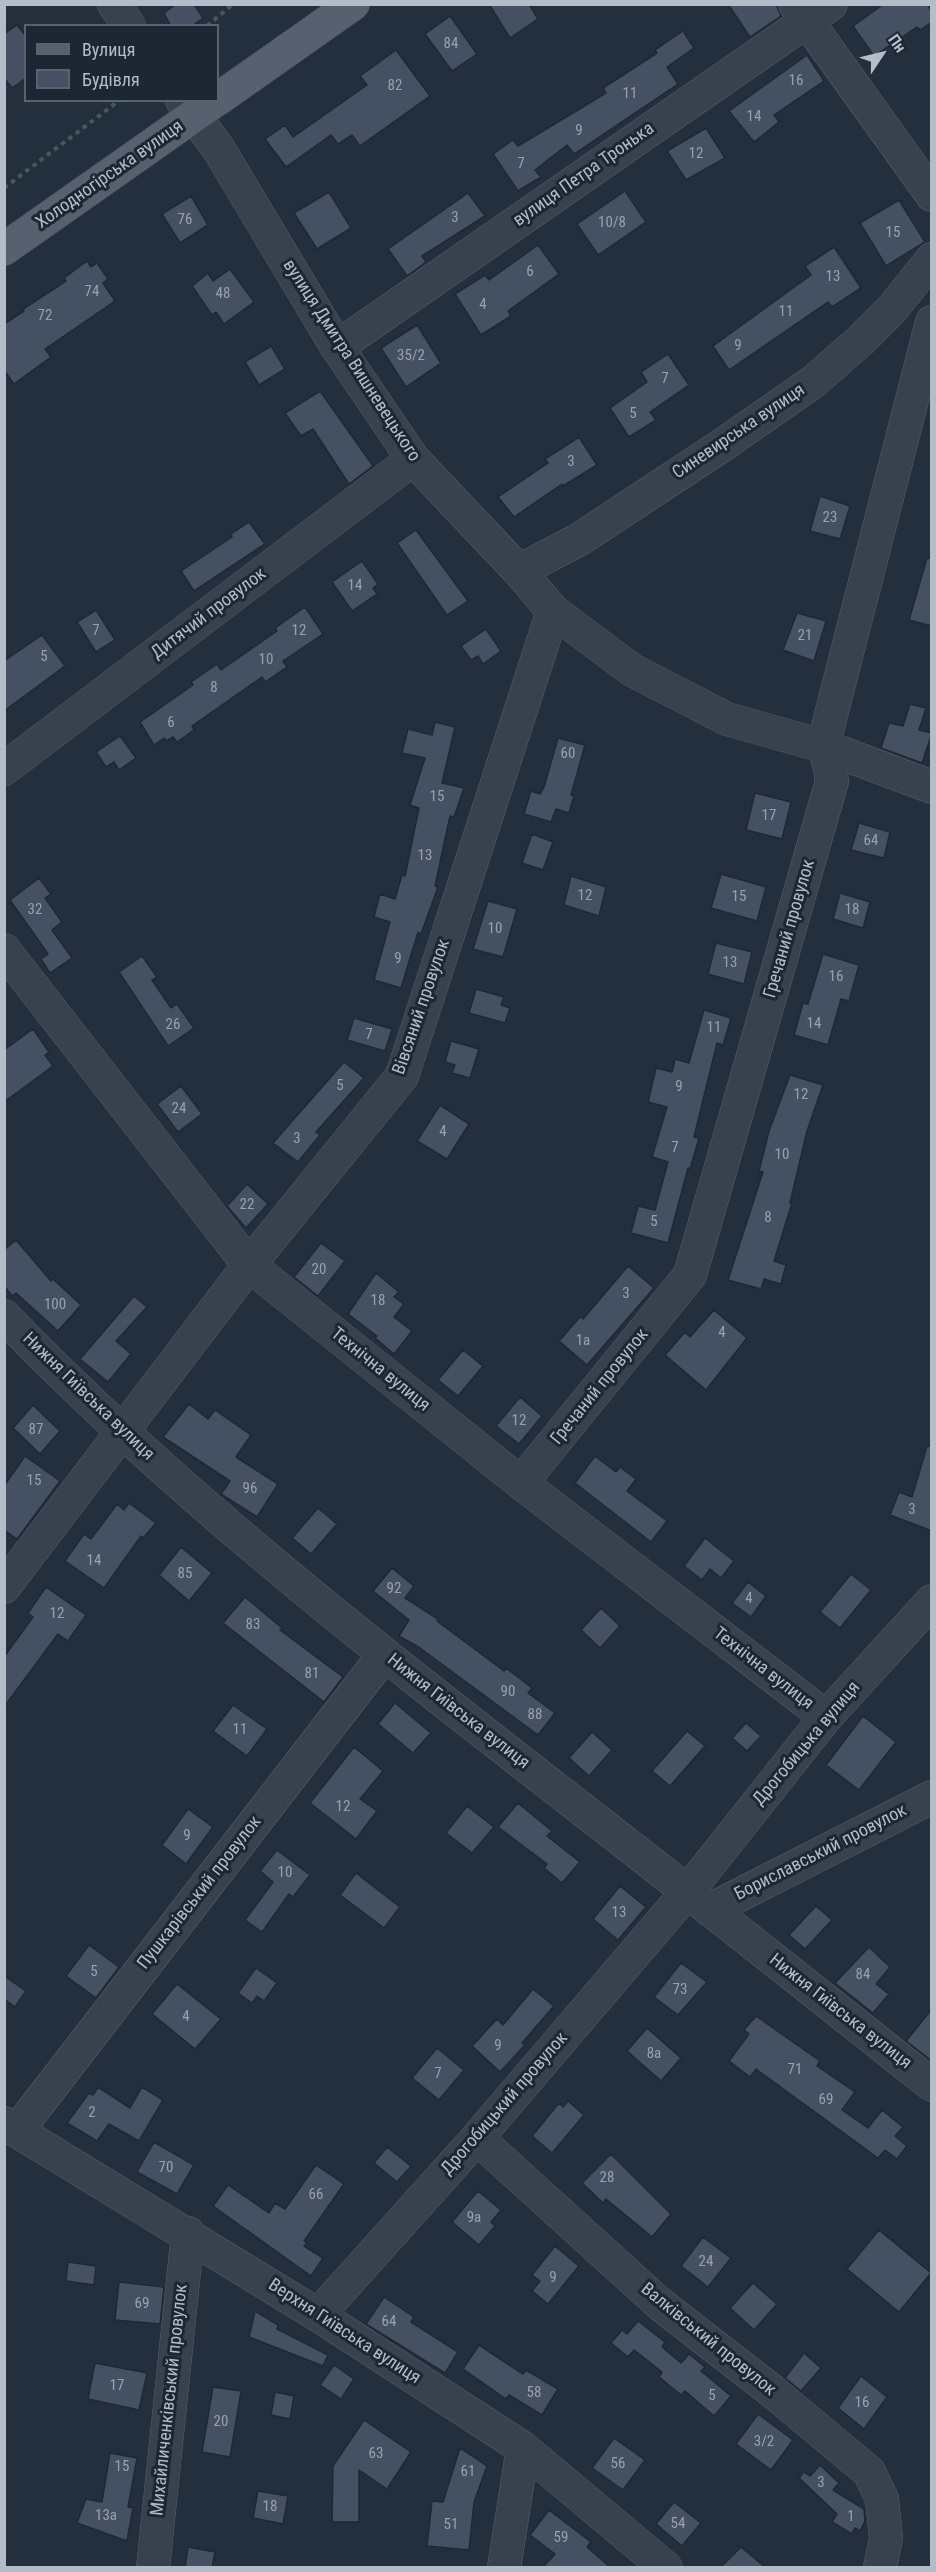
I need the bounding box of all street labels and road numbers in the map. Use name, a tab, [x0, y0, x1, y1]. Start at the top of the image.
street label: Холодногірська вулиця	[32, 116, 188, 234]
street label: вулиця Петра Тронька	[509, 118, 659, 232]
street label: вулиця Дмитра Вишневецького	[278, 256, 424, 466]
street label: Синевирська вулиця	[669, 380, 809, 484]
street label: Дитячий провулок	[147, 564, 271, 664]
street label: Гречаний провулок	[760, 857, 820, 1001]
street label: Вівсяний провулок	[389, 936, 455, 1078]
street label: Технічна вулиця	[326, 1323, 434, 1417]
street label: Гречаний провулок	[547, 1325, 653, 1449]
street label: Нижня Гиївська вулиця	[18, 1329, 158, 1465]
street label: Технічна вулиця	[709, 1623, 817, 1715]
street label: Нижня Гиївська вулиця	[383, 1650, 533, 1774]
street label: Дрогобицька вулиця	[749, 1678, 865, 1810]
street label: Бориславський провулок	[731, 1800, 911, 1906]
street label: Пушкарівський провулок	[133, 1812, 267, 1974]
street label: Нижня Гиївська вулиця	[765, 1950, 915, 2074]
street label: Дрогобицький провулок	[437, 2028, 573, 2180]
street label: Верхня Гиївська вулиця	[264, 2275, 424, 2389]
street label: Валківський провулок	[636, 2279, 780, 2401]
street label: Михайличенківський провулок	[147, 2283, 193, 2517]

